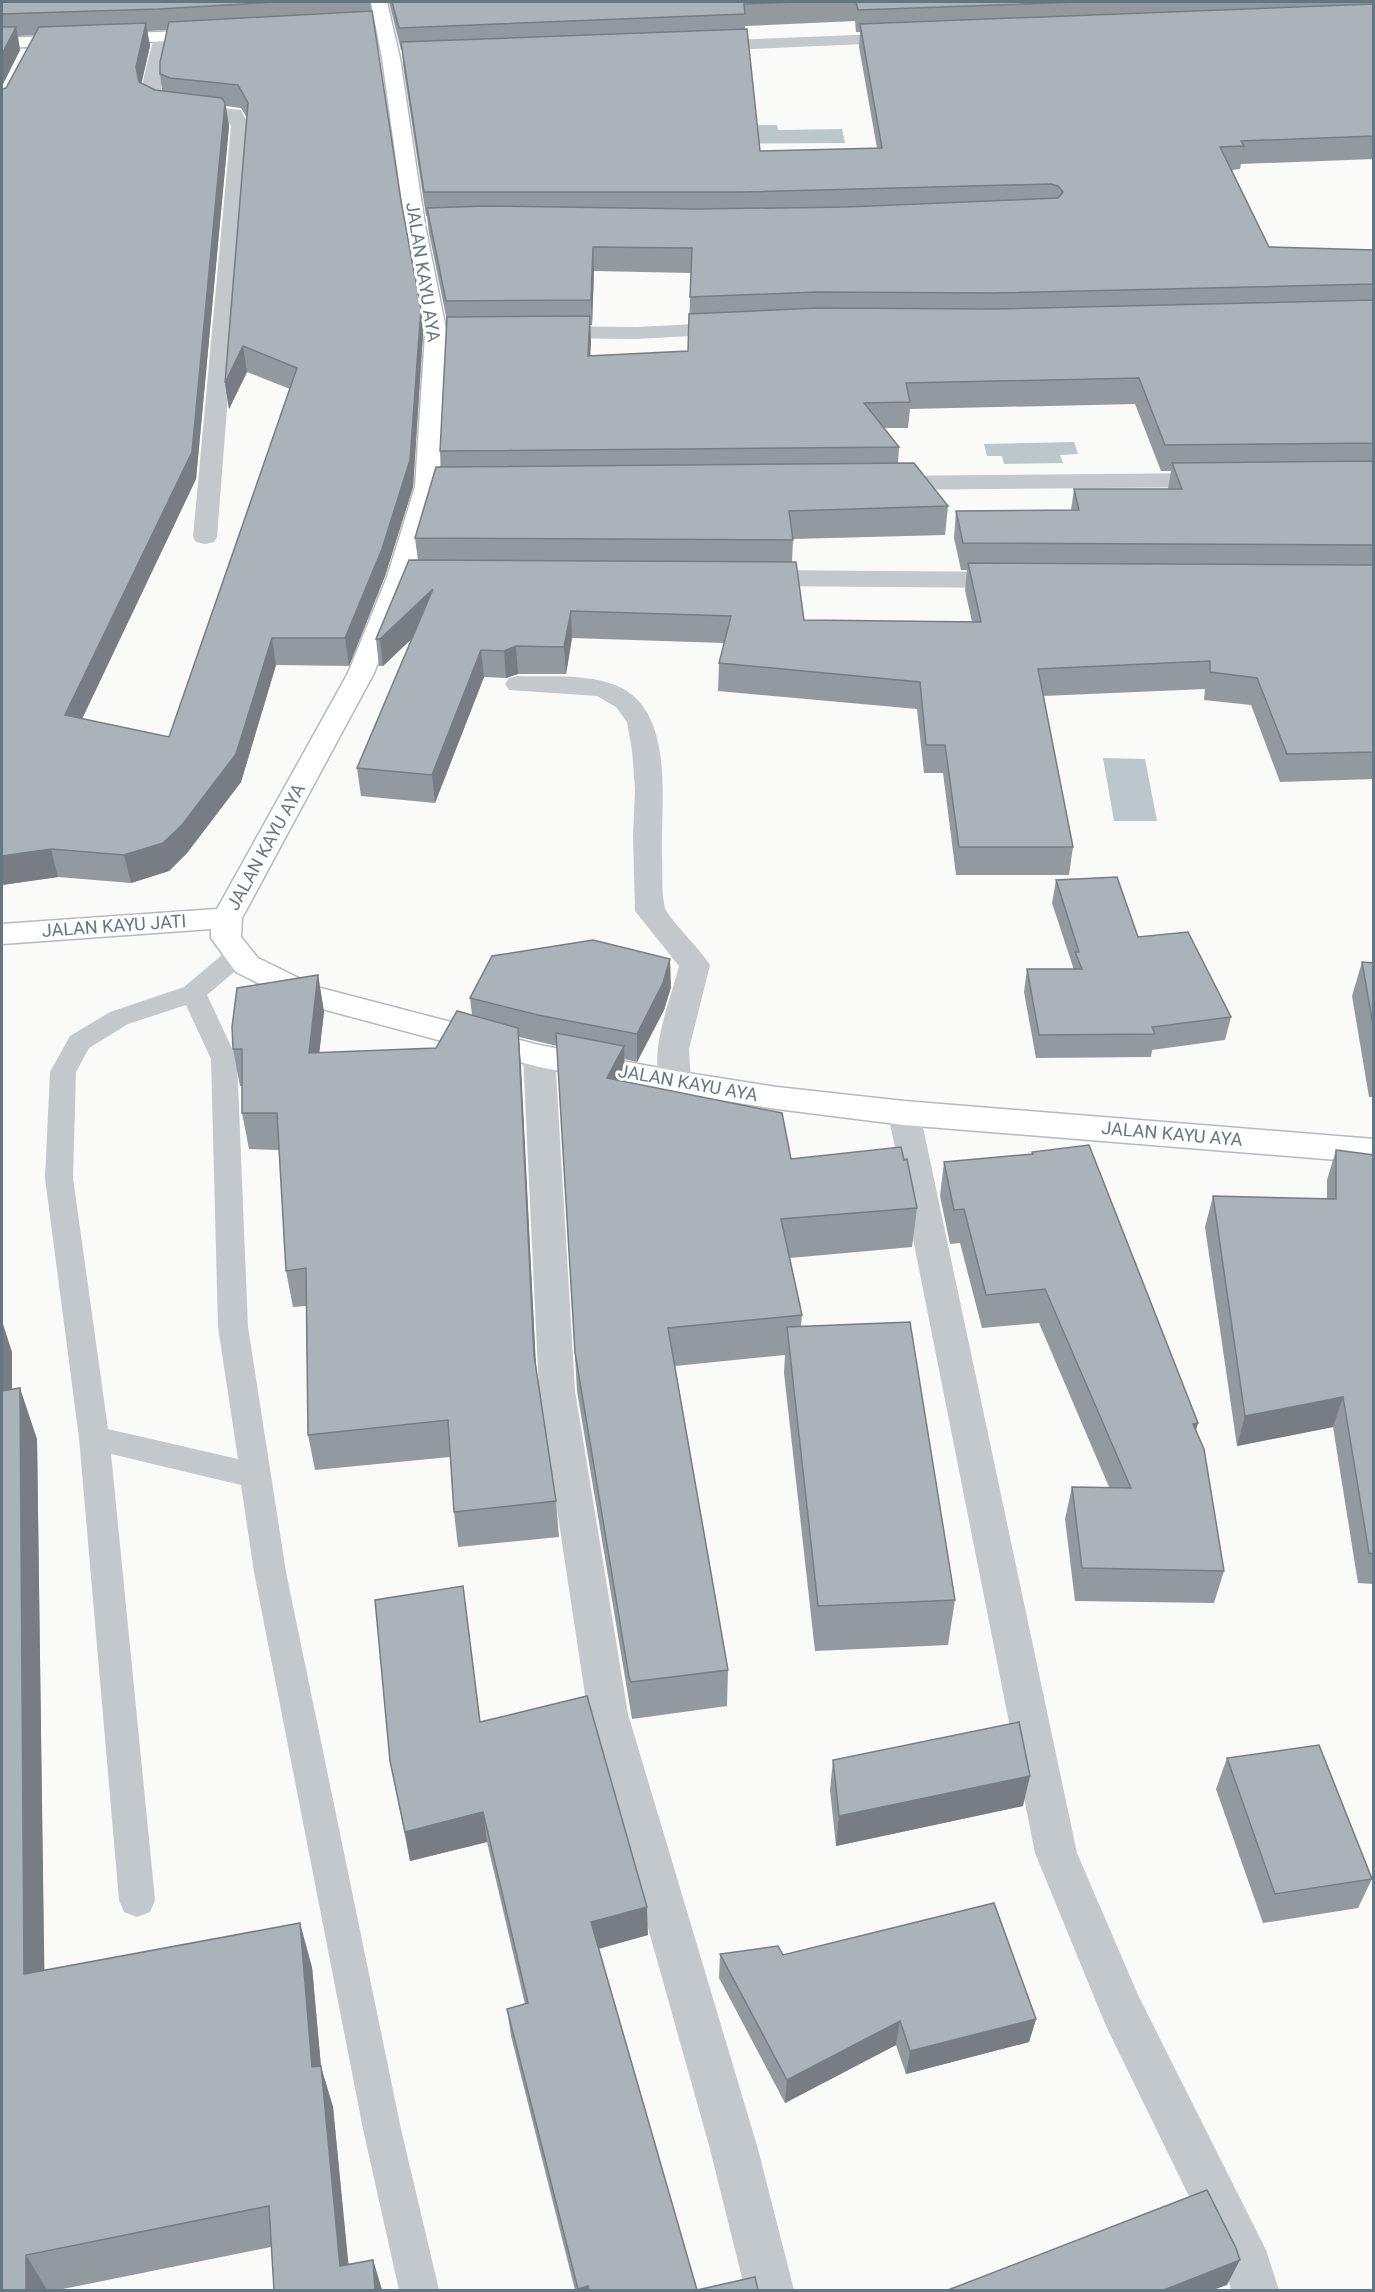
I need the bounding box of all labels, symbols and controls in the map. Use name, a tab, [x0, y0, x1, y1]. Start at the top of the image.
street label: JALAN KAYU AYA	[402, 200, 445, 344]
street label: JALAN KAYU AYA	[222, 780, 309, 914]
street label: JALAN KAYU JATI	[41, 910, 187, 941]
street label: JALAN KAYU AYA	[617, 1060, 760, 1105]
street label: JALAN KAYU AYA	[1101, 1117, 1244, 1150]

